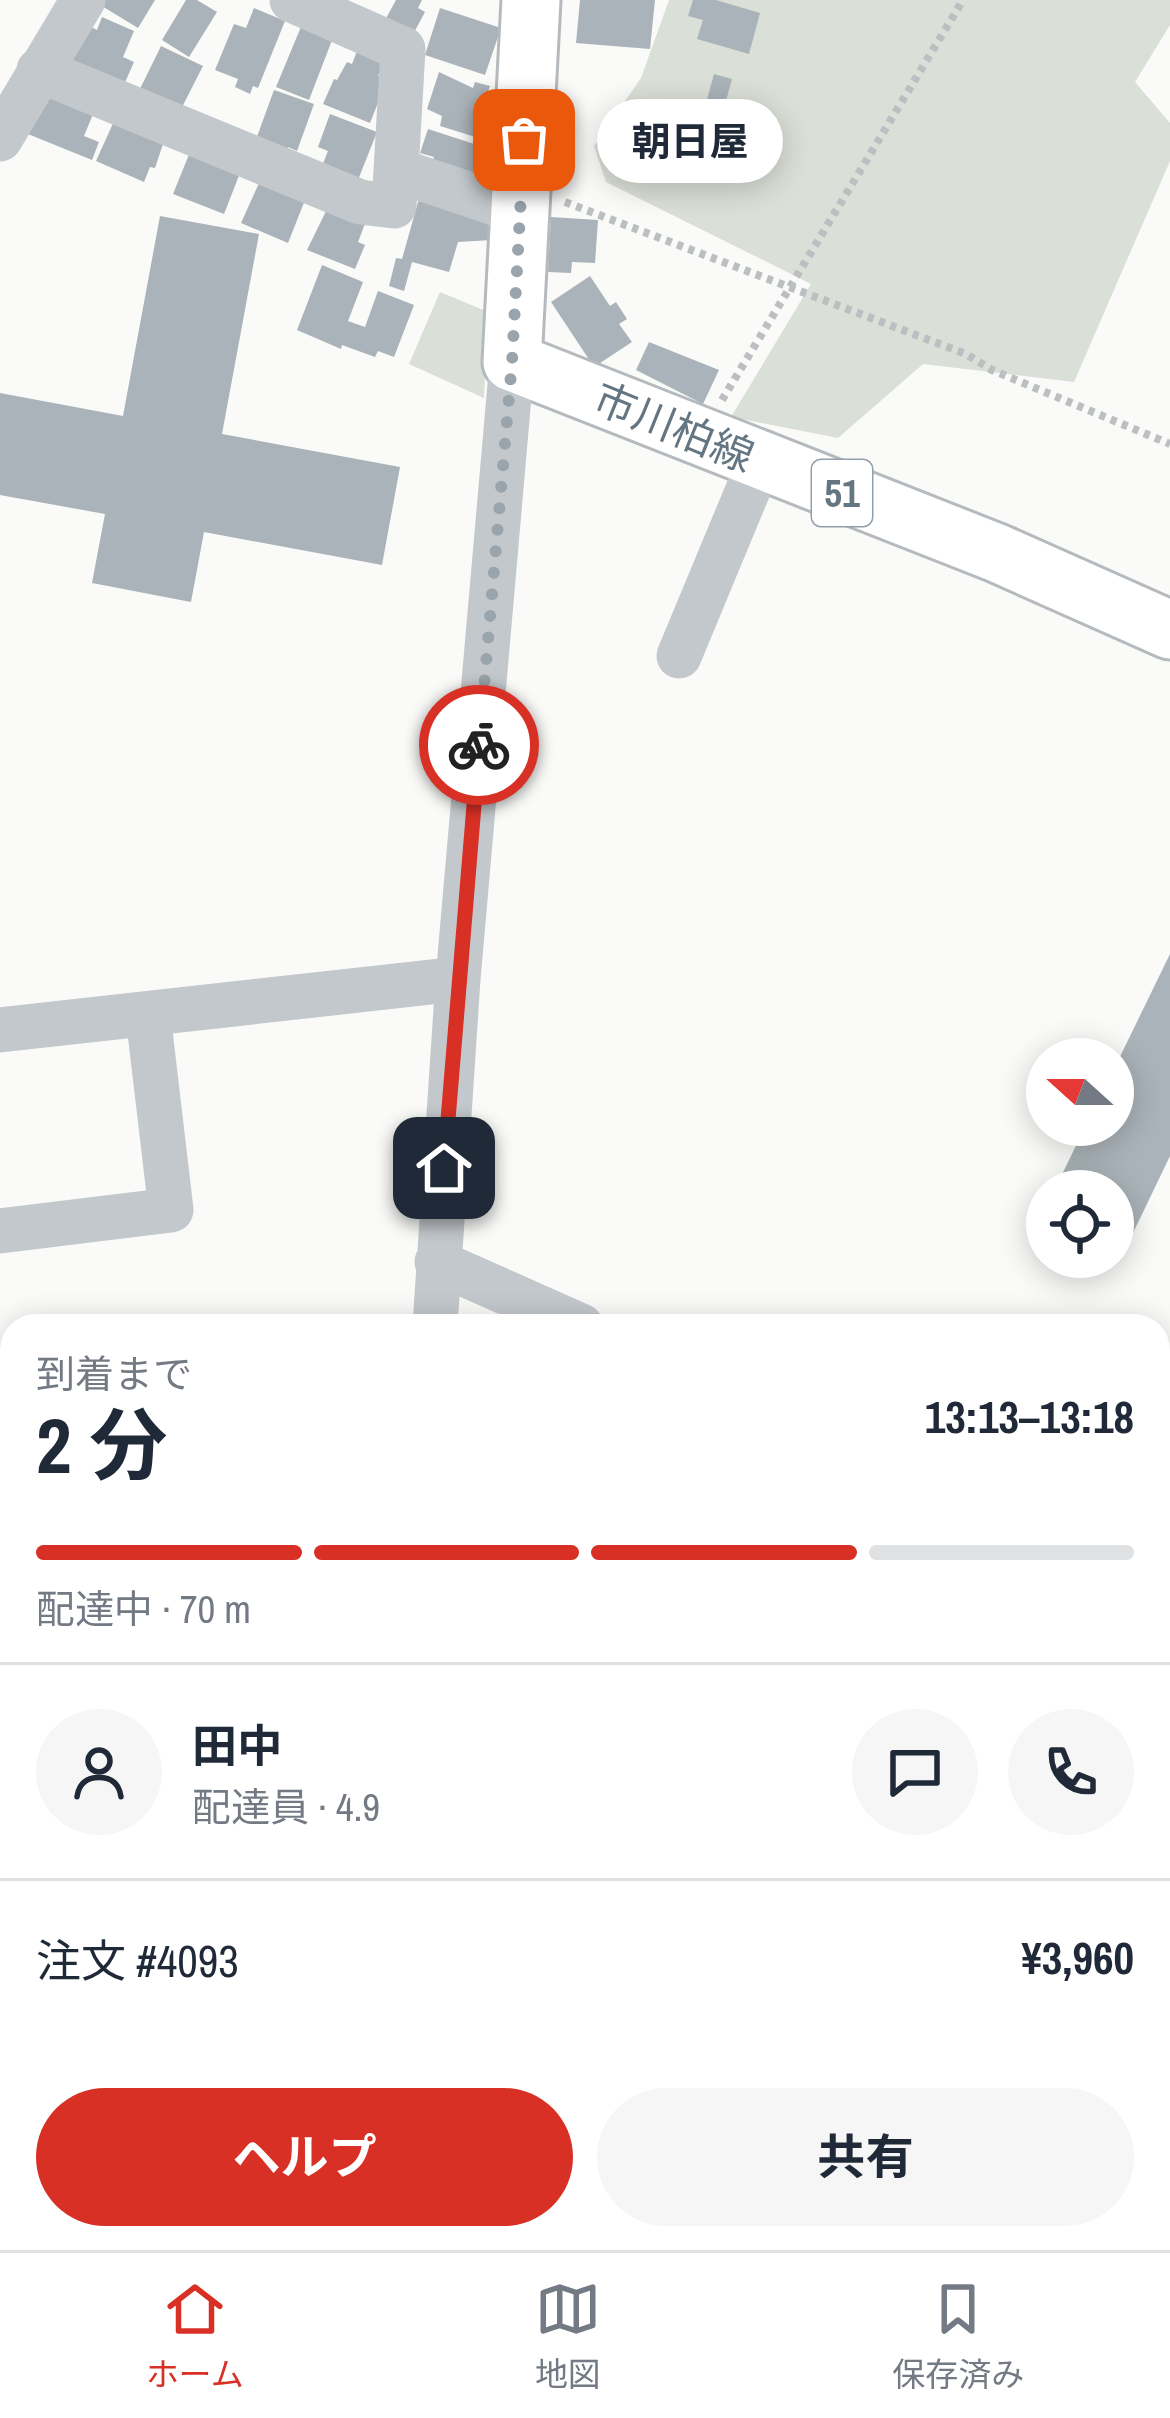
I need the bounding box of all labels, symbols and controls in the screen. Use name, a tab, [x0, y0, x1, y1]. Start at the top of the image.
pin	[473, 89, 575, 191]
callout: 朝日屋	[596, 98, 782, 182]
icon: bag	[491, 107, 557, 173]
text: 朝日屋	[631, 115, 749, 167]
street label: 市川柏線	[586, 370, 762, 484]
road number: 51	[812, 460, 872, 526]
courier	[419, 685, 539, 805]
icon: bike	[446, 712, 512, 778]
north arrow	[1026, 1038, 1134, 1146]
map controls	[1026, 1038, 1134, 1278]
pin	[393, 1117, 495, 1219]
icon: home	[411, 1135, 477, 1201]
button: locate	[1026, 1170, 1134, 1278]
text: 到着まで	[36, 1348, 192, 1400]
text: 13:13–13:18	[925, 1386, 1134, 1447]
text: 2 分	[36, 1392, 167, 1497]
text: 配達中 · 70 m	[36, 1583, 251, 1635]
button: person	[36, 1709, 162, 1835]
button: chat	[852, 1709, 978, 1835]
button: phone	[1008, 1709, 1134, 1835]
text: 田中	[192, 1715, 282, 1776]
text: 配達員 · 4.9	[192, 1781, 380, 1833]
text: ¥3,960	[1021, 1927, 1134, 1988]
text: 注文 #4093	[36, 1930, 239, 1991]
button: ヘルプ	[36, 2088, 573, 2226]
button: 共有	[597, 2088, 1134, 2226]
tab: ホーム	[146, 2276, 244, 2396]
tab: 地図	[535, 2276, 601, 2396]
tab: 保存済み	[892, 2276, 1024, 2396]

